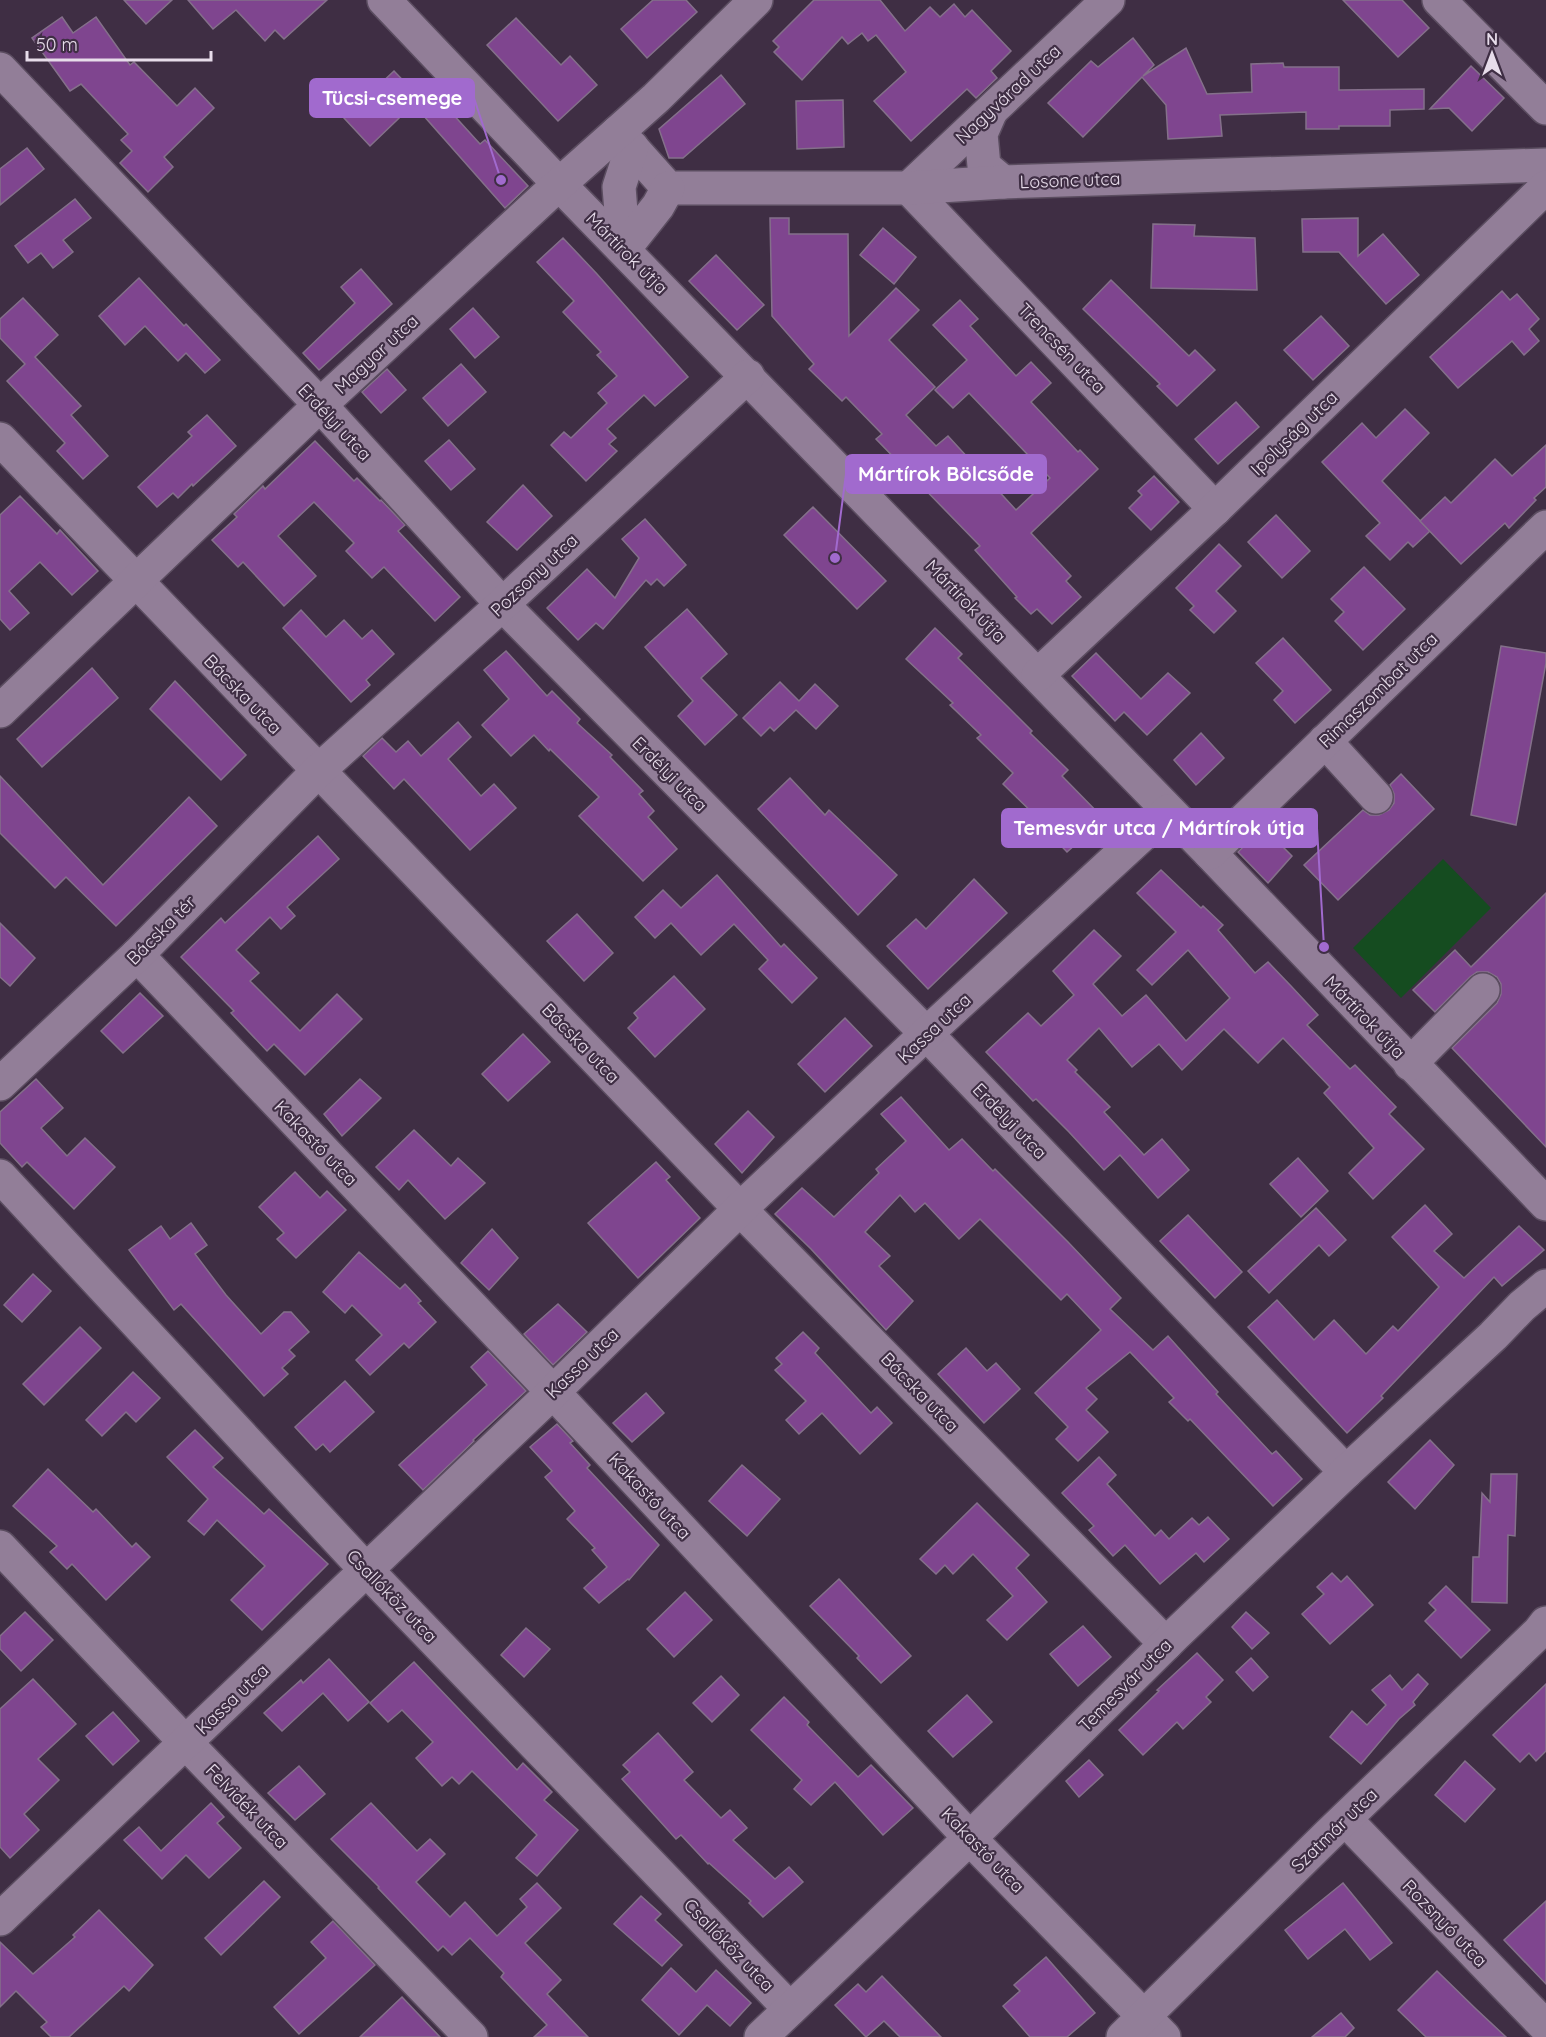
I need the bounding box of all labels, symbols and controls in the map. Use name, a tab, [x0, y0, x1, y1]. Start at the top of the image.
scale bar	[27, 24, 212, 62]
north arrow	[1462, 24, 1522, 84]
text: N	[1486, 29, 1498, 49]
text: 50 m	[36, 33, 78, 56]
street label: Nagyvárad utca	[950, 39, 1066, 149]
callout: Tücsi-csemege	[310, 79, 474, 117]
text: Tücsi-csemege	[322, 85, 462, 110]
street label: Losonc utca	[1019, 167, 1121, 193]
street label: Mártírok útja	[581, 207, 673, 299]
street label: Trencsén utca	[1013, 298, 1111, 398]
street label: Magyar utca	[329, 309, 423, 399]
street label: Erdélyi utca	[293, 379, 377, 465]
street label: Ipolyság utca	[1246, 386, 1342, 480]
callout: Mártírok Bölcsőde	[846, 455, 1046, 493]
text: Mártírok Bölcsőde	[858, 461, 1034, 486]
street label: Pozsony utca	[486, 529, 582, 621]
street label: Mártírok útja	[921, 555, 1011, 647]
street label: Rimaszombat utca	[1314, 627, 1442, 753]
street label: Bácska utca	[199, 649, 287, 739]
street label: Erdélyi utca	[628, 732, 712, 816]
callout: Temesvár utca / Mártírok útja	[1002, 809, 1317, 847]
text: Temesvár utca / Mártírok útja	[1013, 815, 1305, 840]
street label: Bácska tér	[121, 890, 201, 970]
street label: Mártírok útja	[1320, 971, 1410, 1063]
street label: Kassa utca	[892, 988, 976, 1068]
street label: Bácska utca	[537, 998, 625, 1088]
street label: Erdélyi utca	[968, 1078, 1052, 1164]
street label: Kakastó utca	[269, 1095, 363, 1191]
street label: Kassa utca	[541, 1323, 623, 1403]
street label: Bácska utca	[876, 1347, 964, 1437]
street label: Kakastó utca	[604, 1448, 696, 1544]
street label: Csallóköz utca	[342, 1545, 442, 1647]
street label: Temesvár utca	[1074, 1634, 1176, 1736]
street label: Kassa utca	[191, 1659, 273, 1739]
street label: Felvidék utca	[201, 1759, 293, 1853]
street label: Szatmár utca	[1286, 1783, 1382, 1877]
street label: Kakastó utca	[936, 1802, 1030, 1898]
street label: Rozsnyó utca	[1398, 1875, 1492, 1971]
street label: Csallóköz utca	[679, 1894, 779, 1996]

